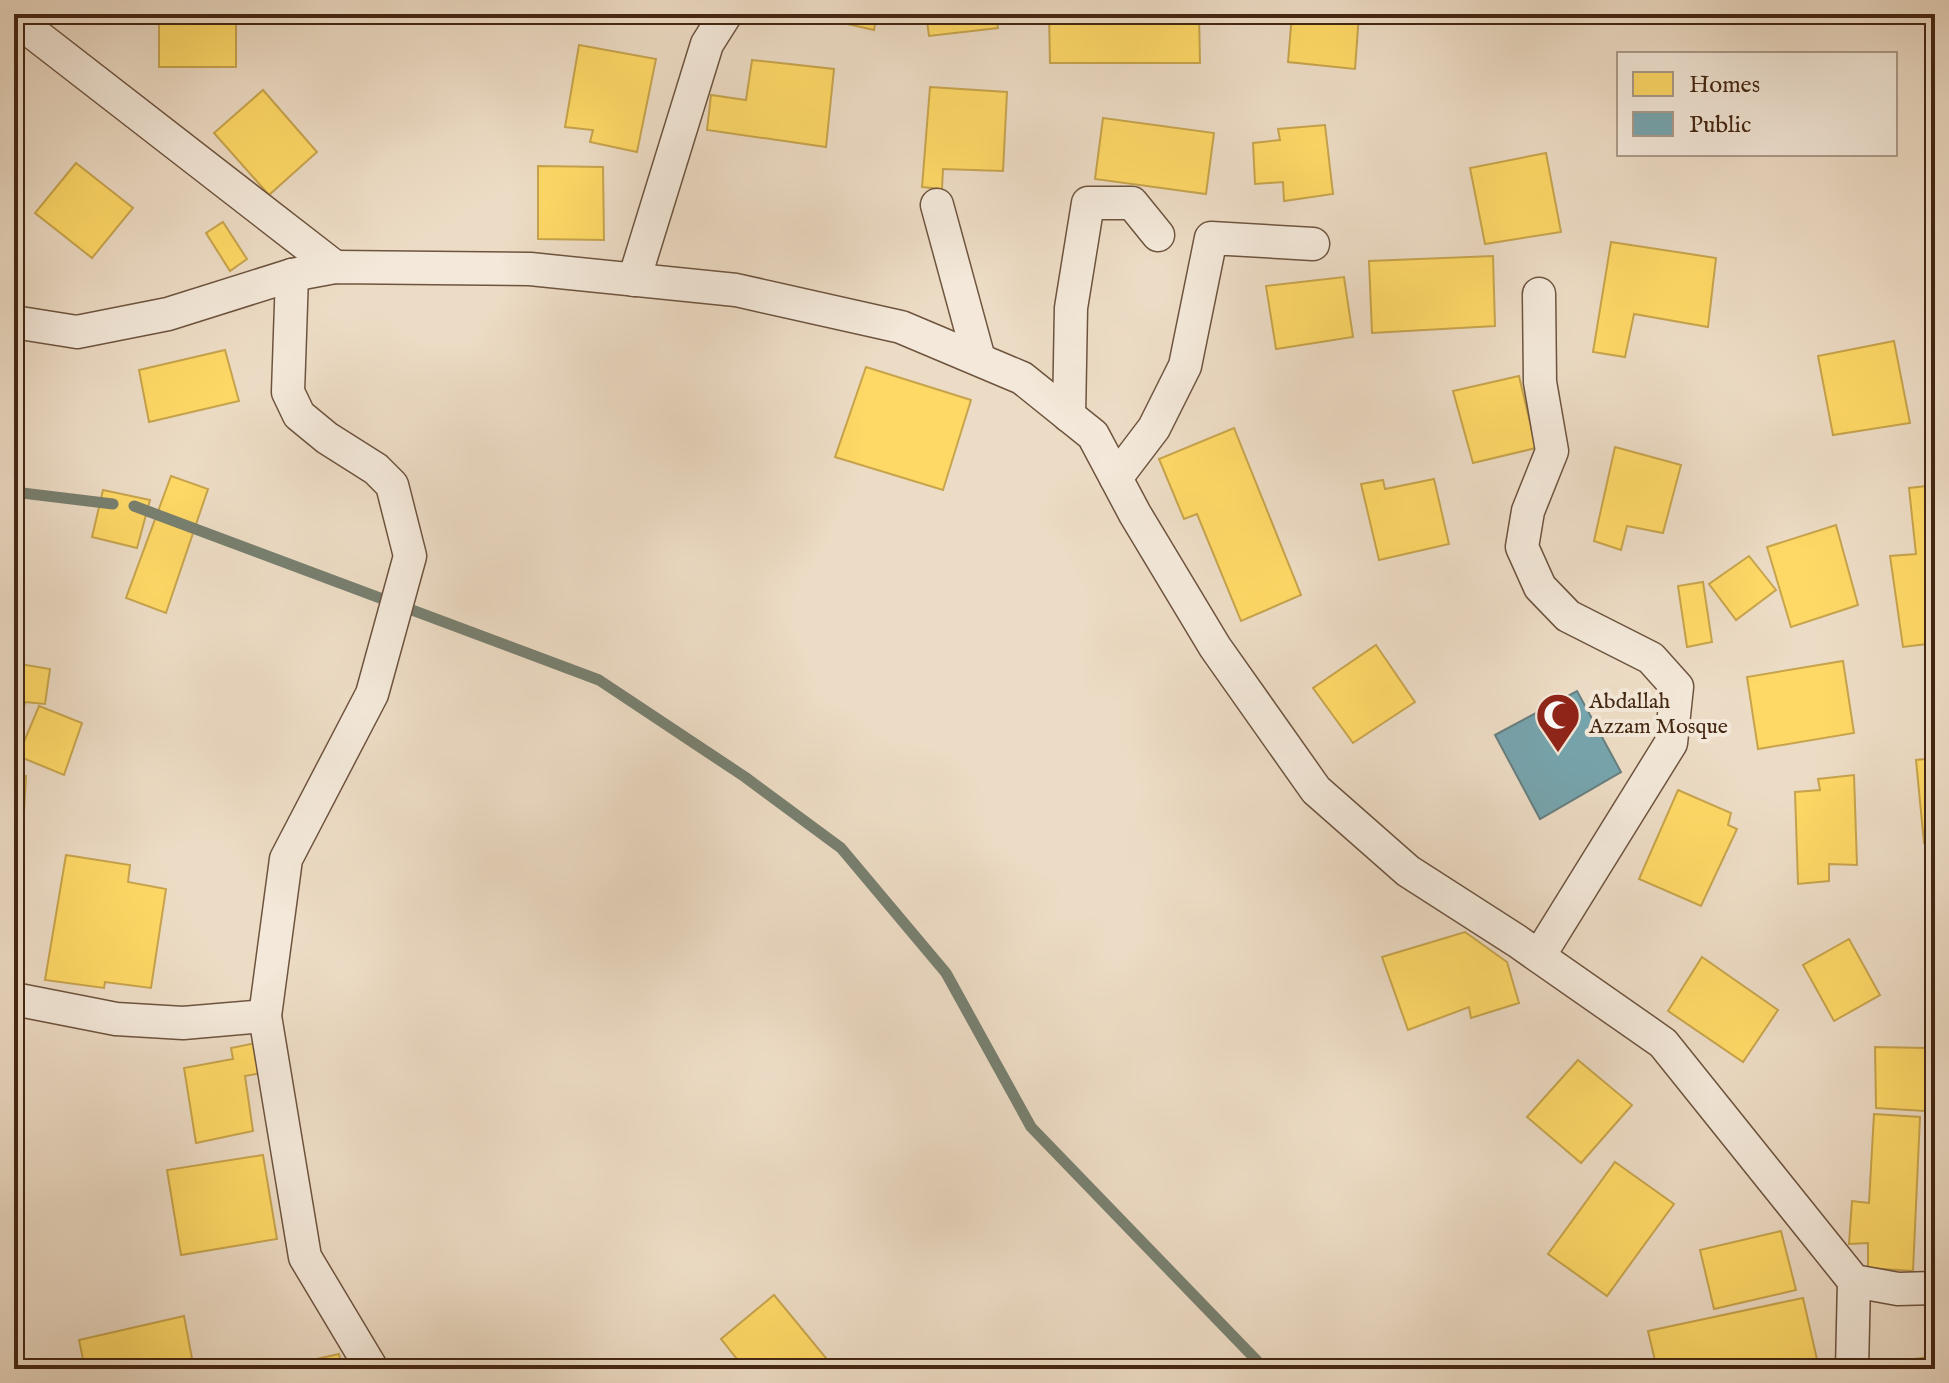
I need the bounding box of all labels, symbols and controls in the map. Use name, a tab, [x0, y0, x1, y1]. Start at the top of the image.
legend	[1617, 52, 1897, 156]
text: Homes	[1689, 70, 1760, 101]
text: Public	[1689, 110, 1751, 141]
place label: Abdallah Azzam Mosque	[1588, 688, 1728, 741]
mosque icon: Abdallah Azzam Mosque	[1534, 691, 1582, 754]

